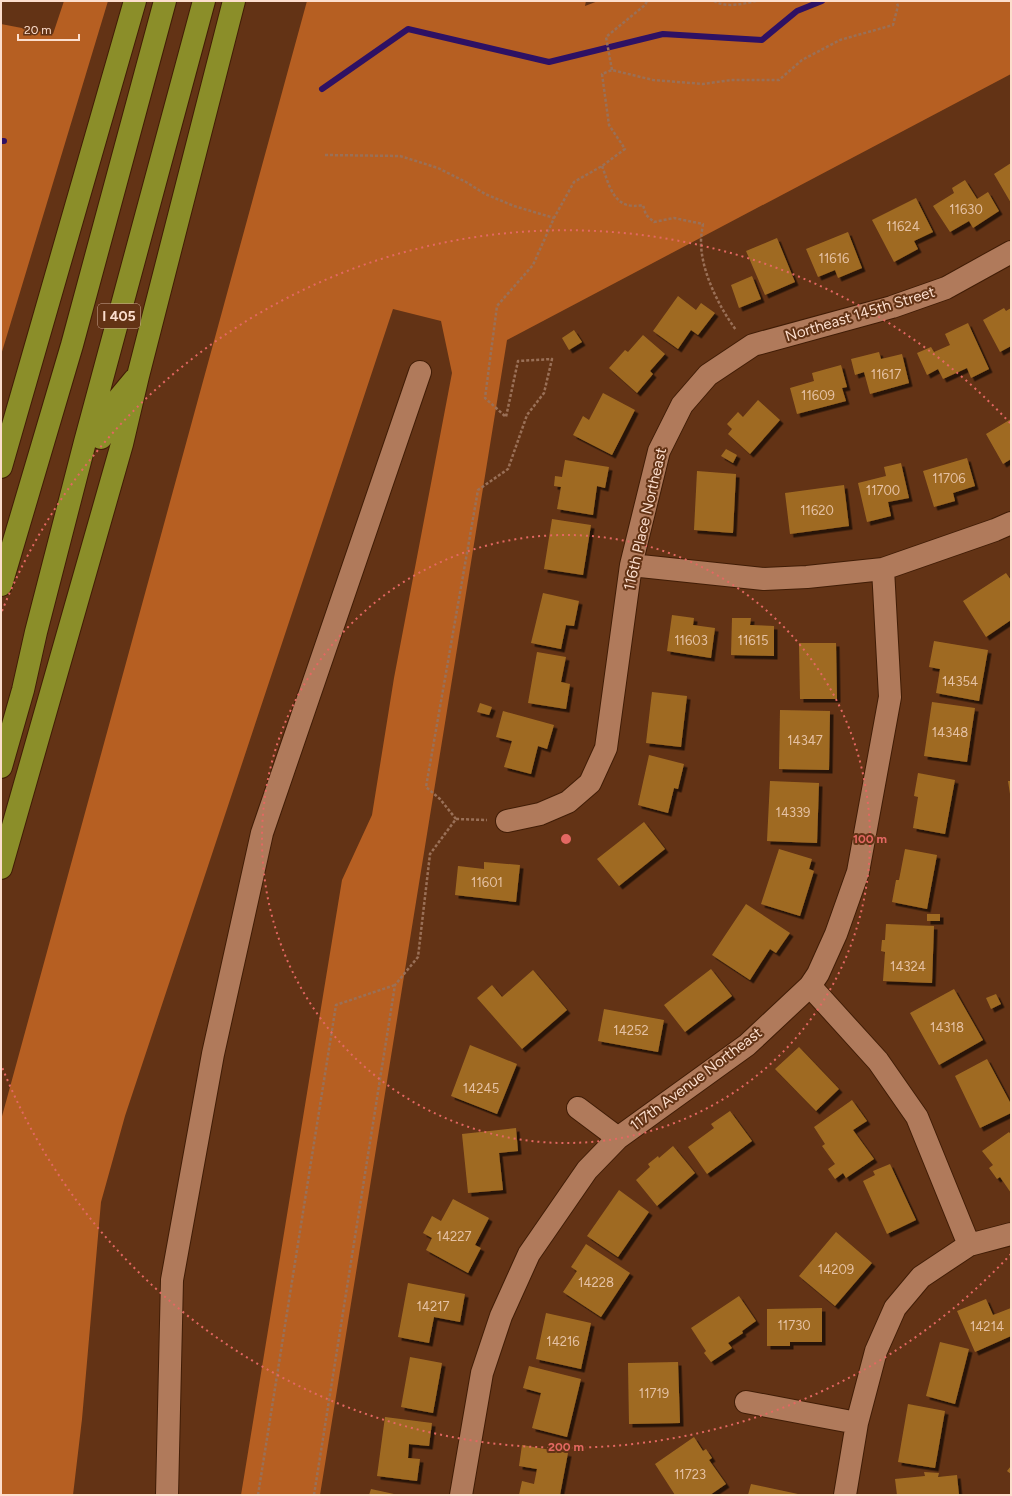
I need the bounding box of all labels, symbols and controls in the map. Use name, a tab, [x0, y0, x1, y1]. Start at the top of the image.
scale bar	[18, 16, 79, 42]
text: 20 m	[24, 23, 52, 37]
house number: 11630	[949, 202, 983, 217]
house number: 11624	[886, 219, 920, 234]
house number: 11616	[819, 251, 849, 266]
street label: Northeast 145th Street	[783, 283, 937, 345]
road number: I 405	[98, 304, 140, 328]
house number: 11617	[871, 367, 901, 382]
house number: 11609	[801, 388, 835, 403]
street label: 116th Place Northeast	[620, 445, 670, 592]
house number: 11706	[932, 471, 966, 486]
house number: 11700	[866, 483, 900, 498]
house number: 11620	[800, 503, 834, 518]
house number: 11603	[674, 633, 708, 648]
house number: 11615	[738, 633, 768, 648]
house number: 14354	[942, 674, 978, 689]
house number: 14348	[932, 725, 968, 740]
house number: 14347	[787, 733, 823, 748]
house number: 14339	[776, 805, 810, 820]
centre of rings	[559, 832, 573, 846]
text: 100 m	[853, 832, 887, 846]
house number: 11601	[471, 875, 503, 890]
house number: 14324	[890, 959, 926, 974]
house number: 14318	[930, 1020, 964, 1035]
house number: 14252	[613, 1023, 649, 1038]
street label: 117th Avenue Northeast	[626, 1023, 766, 1134]
house number: 14245	[463, 1081, 499, 1096]
house number: 14227	[437, 1229, 471, 1244]
house number: 14209	[818, 1262, 854, 1277]
house number: 14228	[578, 1275, 614, 1290]
house number: 14217	[416, 1299, 450, 1314]
house number: 11730	[777, 1318, 811, 1333]
house number: 14214	[970, 1319, 1004, 1334]
house number: 14216	[546, 1334, 580, 1349]
house number: 11719	[639, 1386, 669, 1401]
text: 200 m	[548, 1440, 584, 1454]
house number: 11723	[674, 1467, 706, 1482]

